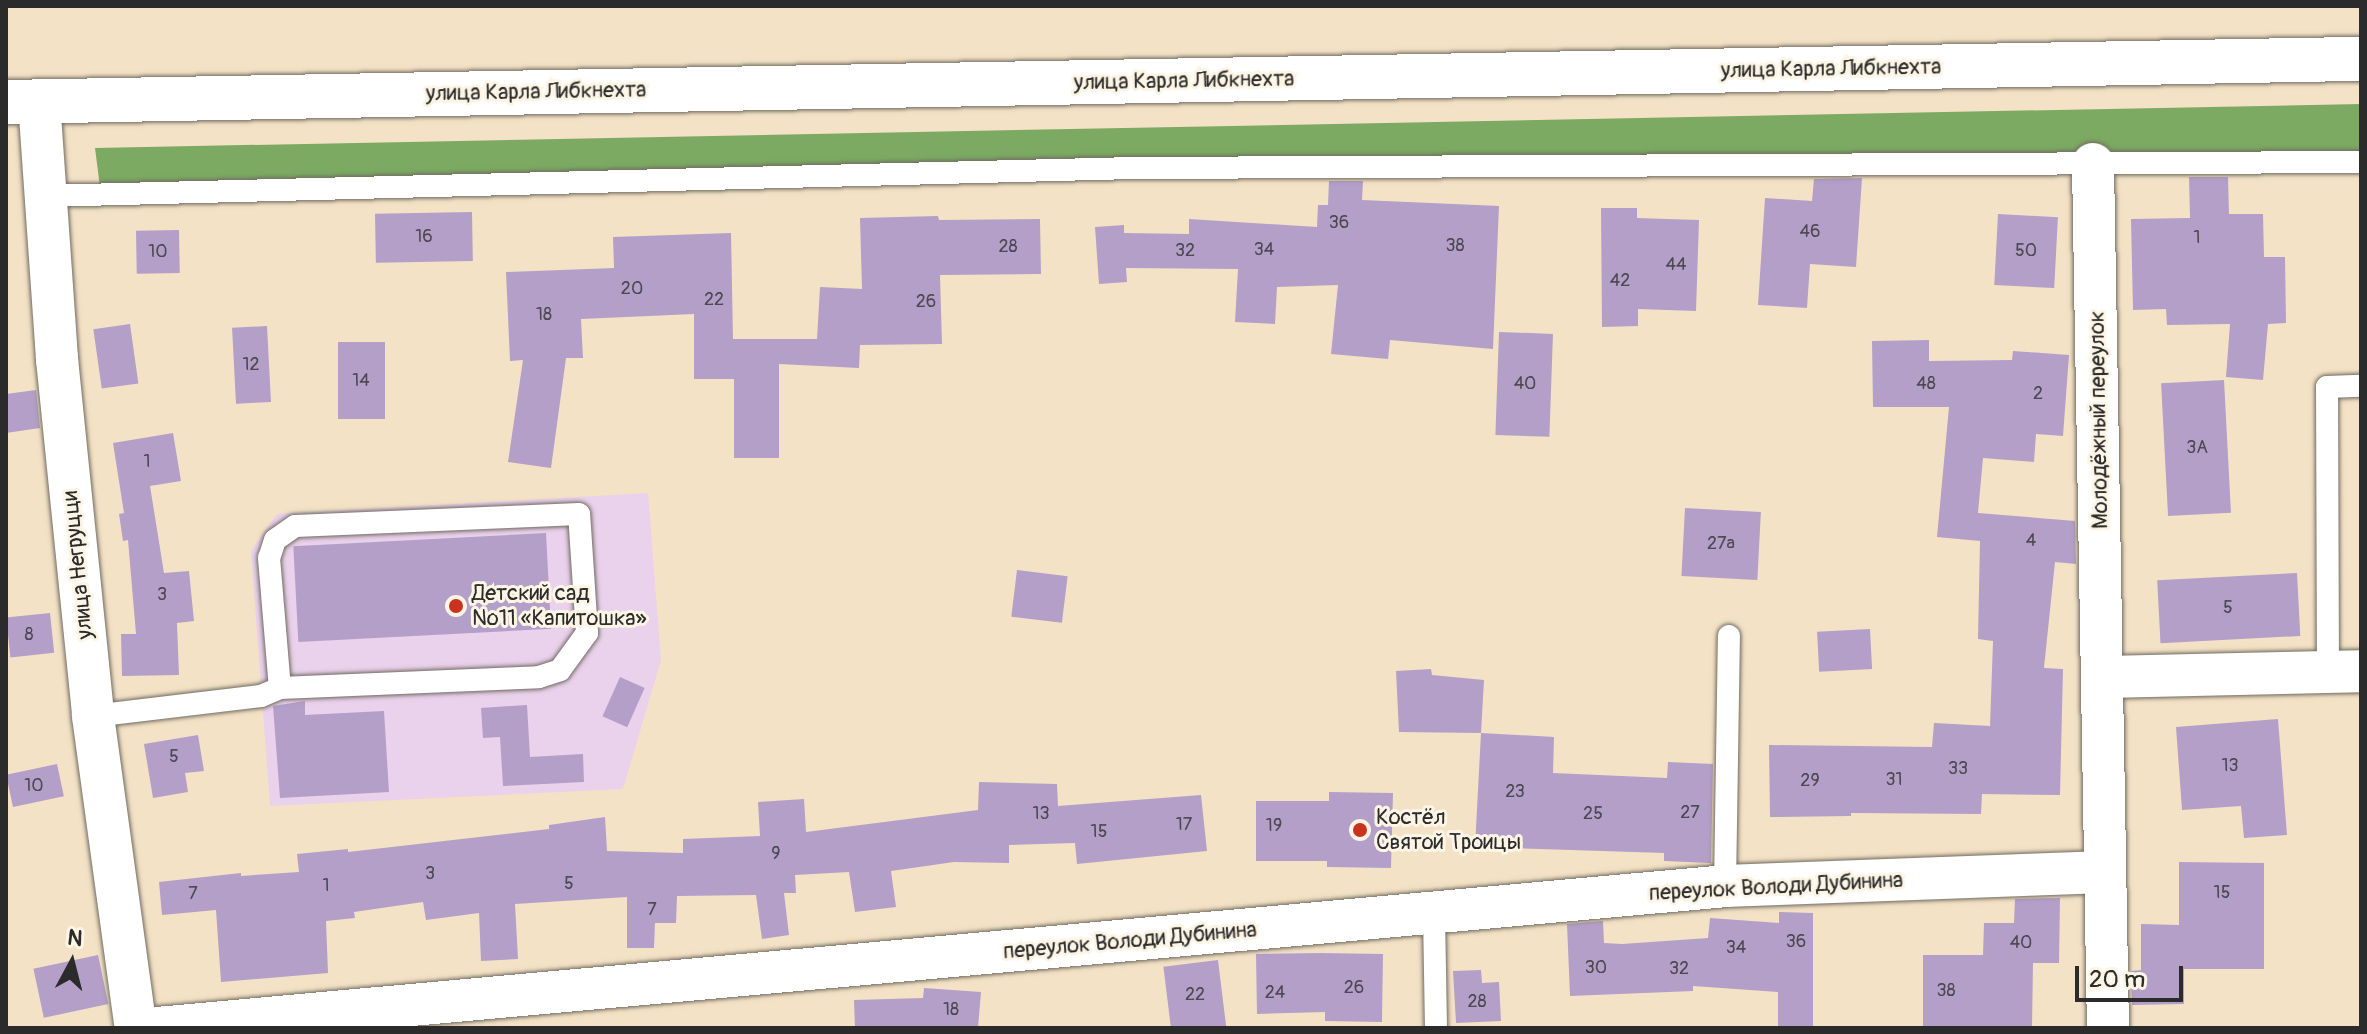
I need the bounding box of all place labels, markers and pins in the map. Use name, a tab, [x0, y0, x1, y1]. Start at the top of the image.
place label: Детский сад №11 «Капитошка»	[472, 580, 647, 632]
marker: Детский сад №11 «Капитошка»	[447, 597, 465, 615]
place label: Костёл Святой Троицы	[1376, 804, 1521, 856]
marker: Костёл Святой Троицы	[1351, 821, 1369, 839]

